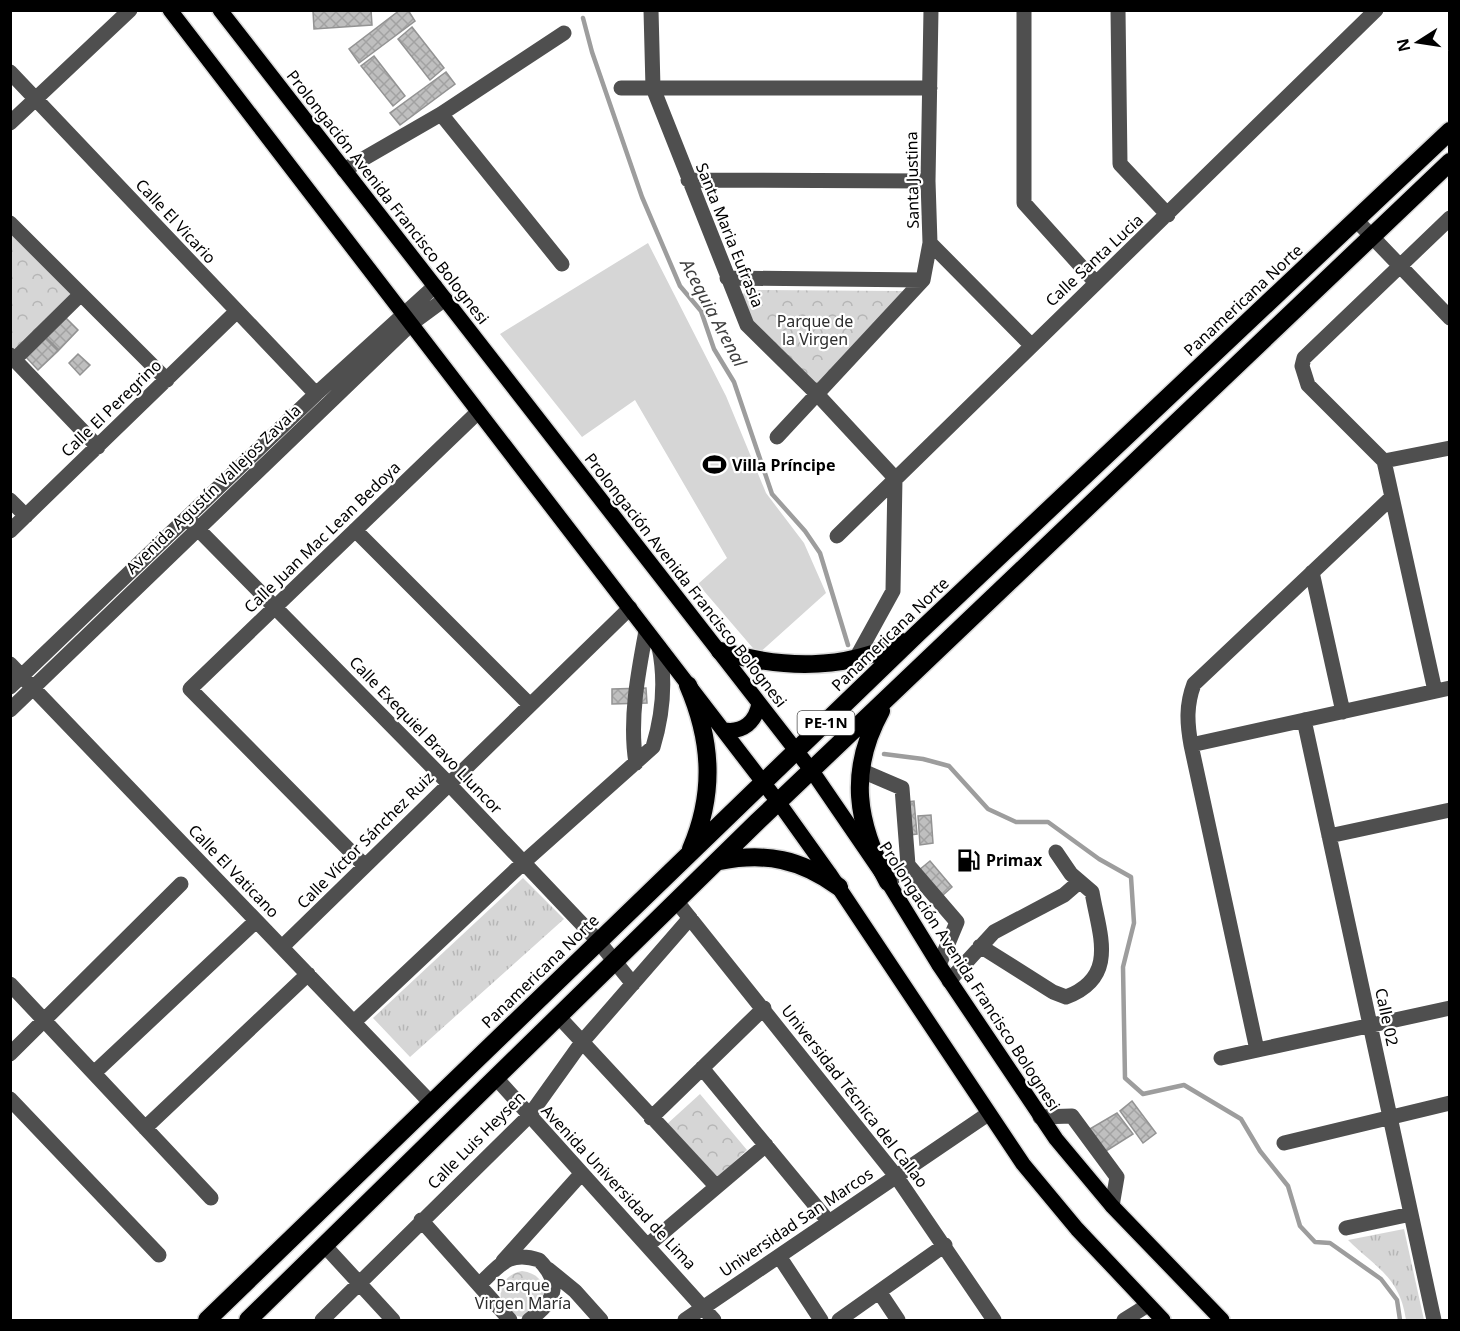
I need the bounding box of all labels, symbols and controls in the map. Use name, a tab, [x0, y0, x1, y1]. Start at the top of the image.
north arrow	[1388, 12, 1448, 72]
text: N	[1391, 36, 1415, 54]
street label: Prolongación Avenida Francisco Bolognesi	[282, 65, 494, 329]
street label: Santa Justina	[900, 131, 924, 229]
street label: Santa Maria Eufrasia	[691, 159, 769, 311]
street label: Calle El Vicario	[131, 174, 221, 268]
street label: Calle Santa Lucia	[1040, 209, 1148, 311]
street label: Panamericana Norte	[1179, 239, 1307, 361]
water label: Acequia Arenal	[674, 253, 753, 371]
park label: Parque de la Virgen	[777, 310, 853, 350]
street label: Calle El Peregrino	[56, 354, 166, 462]
street label: Avenida Agustín Vallejos Zavala	[121, 399, 305, 579]
street label: Prolongación Avenida Francisco Bolognesi	[580, 448, 792, 712]
sports icon: Villa Príncipe	[701, 452, 727, 478]
place label: Villa Príncipe	[732, 454, 835, 476]
street label: Calle Juan Mac Lean Bedoya	[239, 456, 405, 618]
street label: Panamericana Norte	[827, 572, 953, 696]
street label: Calle Exequiel Bravo Lluncor	[345, 651, 508, 819]
road number: PE-1N	[798, 711, 854, 735]
street label: Calle Víctor Sánchez Ruiz	[292, 767, 438, 913]
street label: Calle El Vaticano	[184, 819, 284, 923]
street label: Prolongación Avenida Francisco Bolognesi	[874, 837, 1066, 1115]
fuel station icon: Primax	[955, 847, 981, 873]
place label: Primax	[986, 849, 1043, 871]
street label: Panamericana Norte	[477, 909, 603, 1033]
street label: Calle 02	[1370, 986, 1404, 1048]
street label: Universidad Técnica del Callao	[777, 1000, 933, 1192]
street label: Calle Luis Heysen	[422, 1086, 530, 1194]
street label: Avenida Universidad de Lima	[537, 1100, 701, 1274]
street label: Universidad San Marcos	[715, 1162, 877, 1282]
park label: Parque Virgen María	[475, 1274, 571, 1314]

